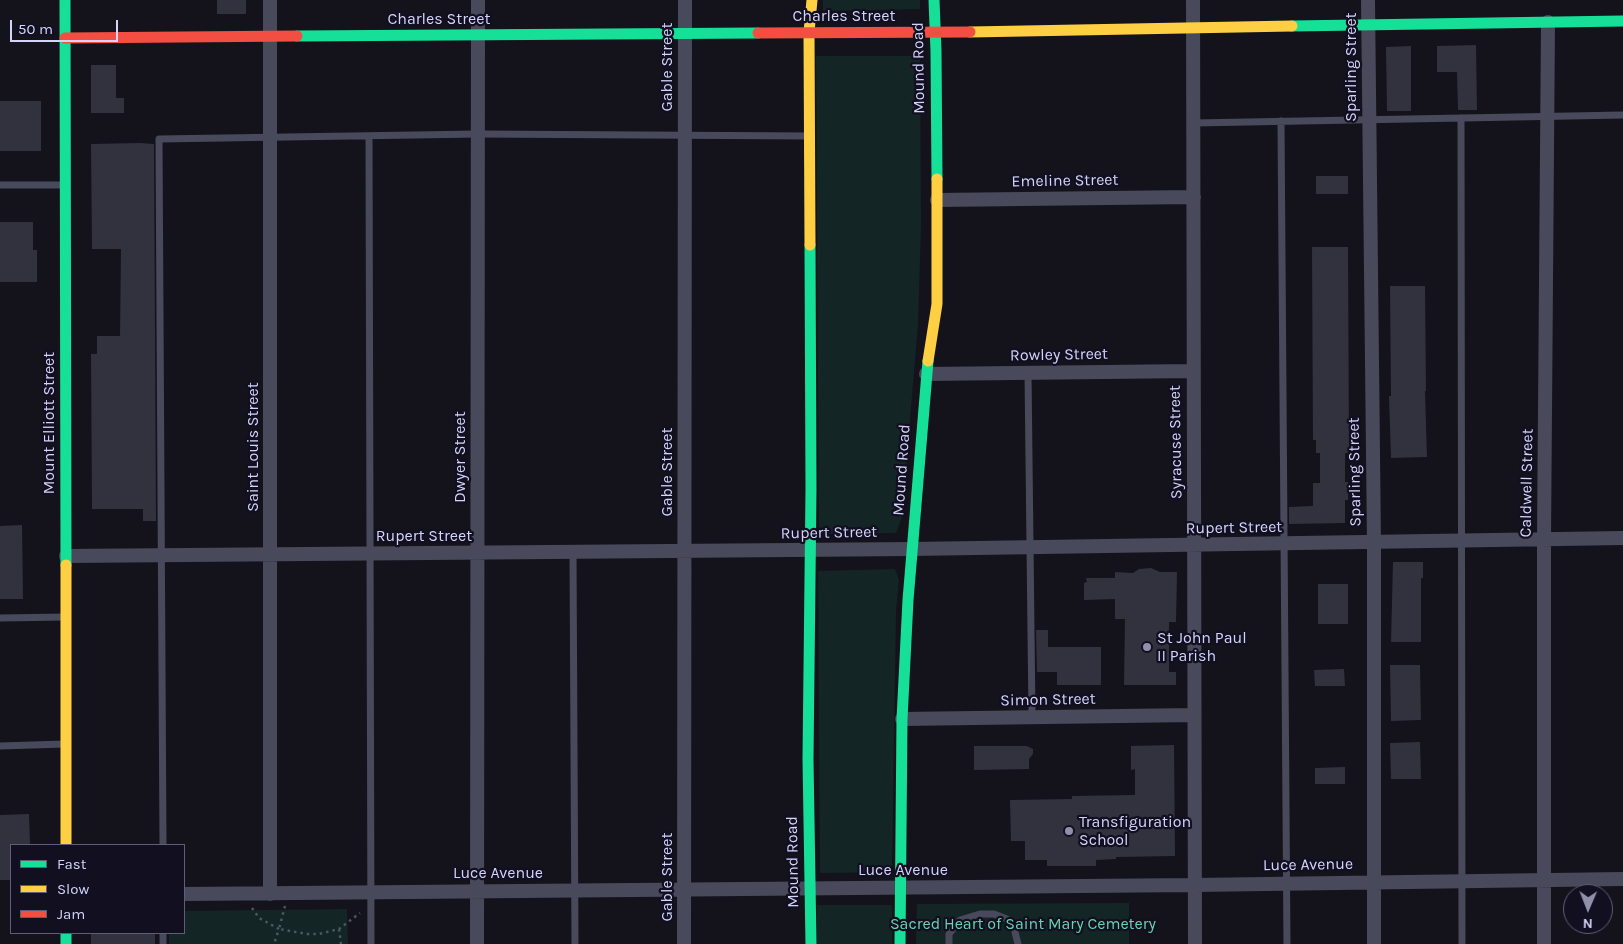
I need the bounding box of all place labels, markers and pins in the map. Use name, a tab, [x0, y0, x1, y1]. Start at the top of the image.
place label: St John Paul II Parish	[1157, 628, 1247, 666]
marker: St John Paul II Parish	[1141, 641, 1153, 653]
place label: Transfiguration School	[1079, 812, 1191, 850]
marker: Transfiguration School	[1063, 825, 1075, 837]

